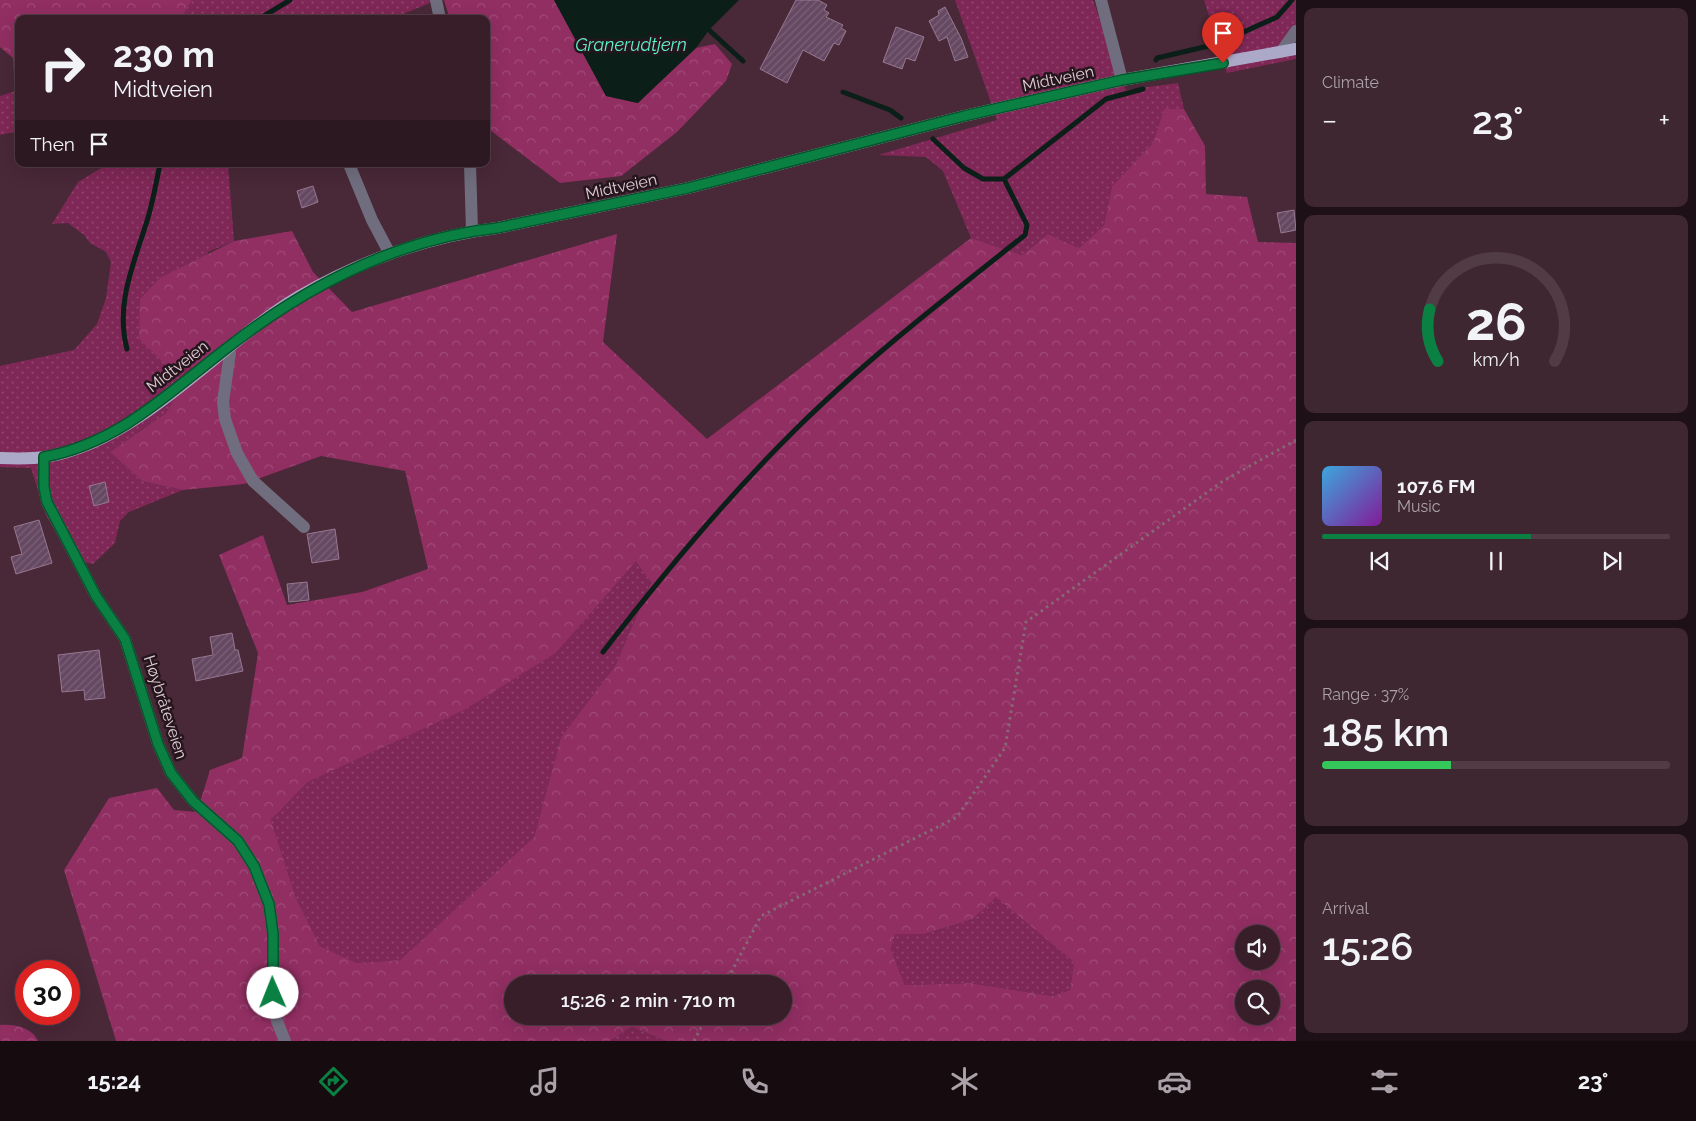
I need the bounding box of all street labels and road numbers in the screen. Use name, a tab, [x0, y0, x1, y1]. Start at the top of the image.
street label: Midtveien	[1021, 62, 1096, 95]
street label: Midtveien	[584, 170, 659, 203]
street label: Midtveien	[143, 337, 212, 396]
street label: Høybråteveien	[140, 653, 191, 761]

